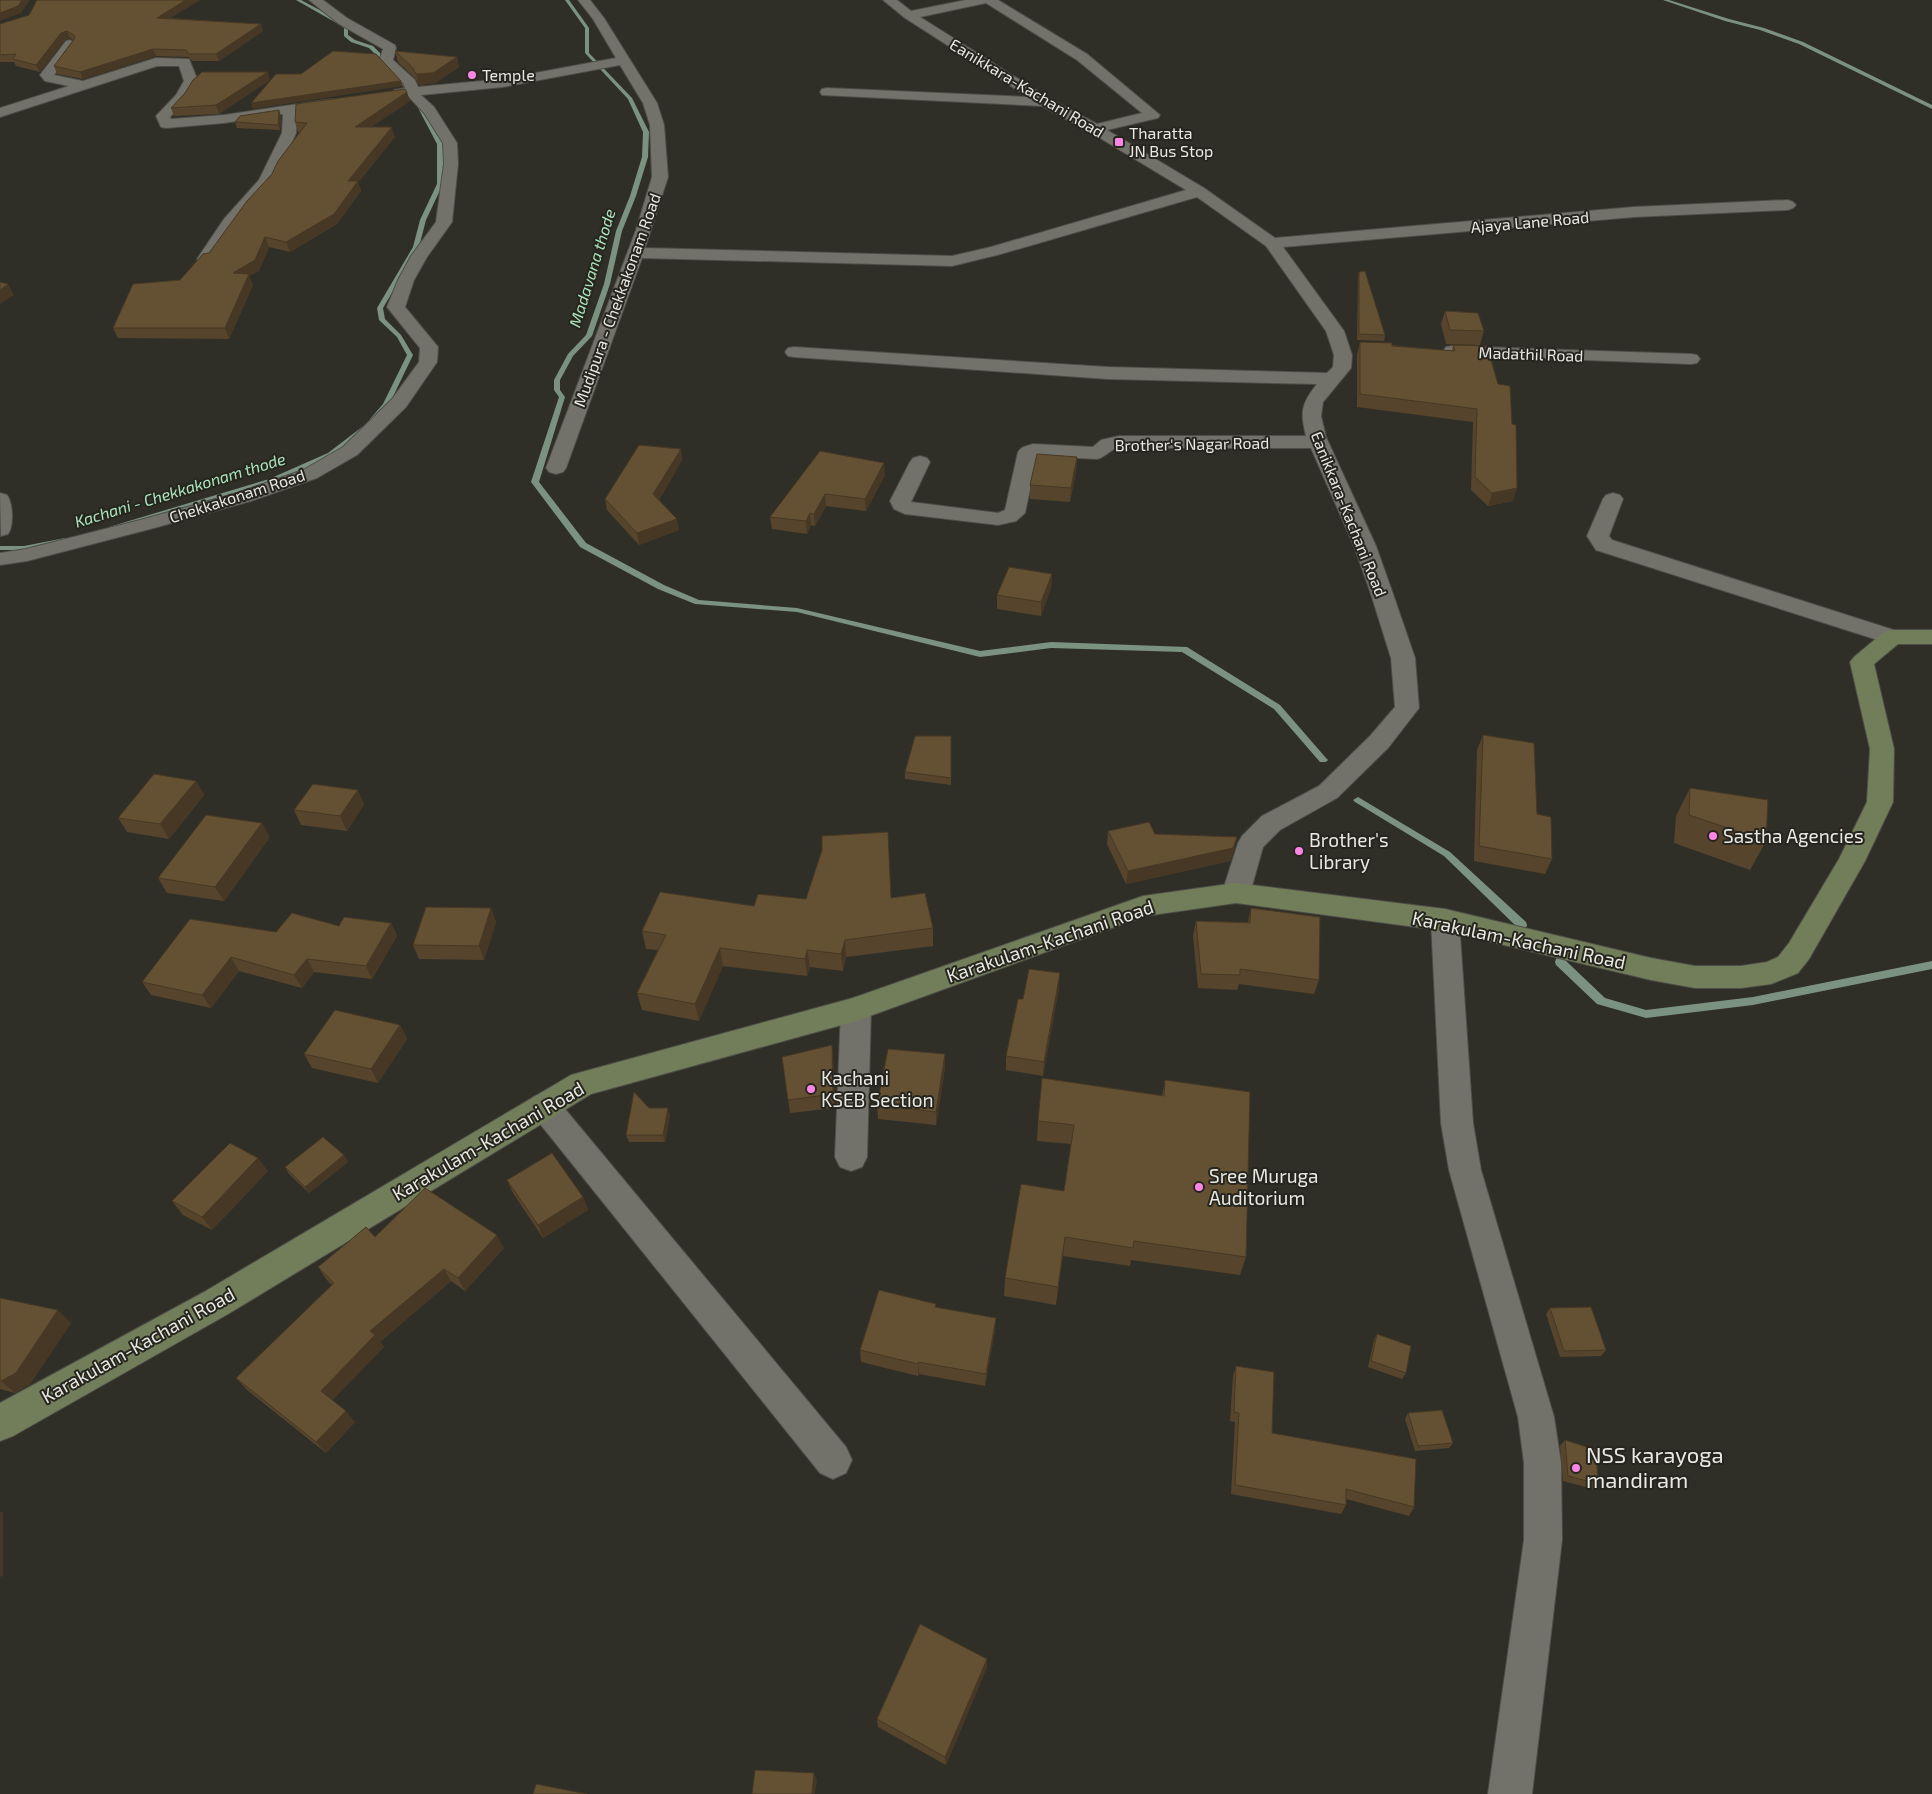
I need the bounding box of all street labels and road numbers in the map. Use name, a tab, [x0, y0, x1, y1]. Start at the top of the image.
street label: Eanikkara-Kachani Road	[947, 34, 1108, 141]
street label: Mudipura - Chekkakonam Road	[569, 190, 664, 409]
street label: Ajaya Lane Road	[1470, 207, 1590, 237]
street label: Madathil Road	[1478, 342, 1584, 365]
street label: Eanikkara-Kachani Road	[1308, 429, 1391, 599]
street label: Brother's Nagar Road	[1114, 433, 1270, 454]
street label: Chekkakonam Road	[167, 465, 307, 526]
street label: Karakulam-Kachani Road	[943, 894, 1156, 987]
street label: Karakulam-Kachani Road	[1410, 906, 1628, 973]
street label: Karakulam-Kachani Road	[388, 1076, 588, 1205]
street label: Karakulam-Kachani Road	[37, 1282, 239, 1407]

